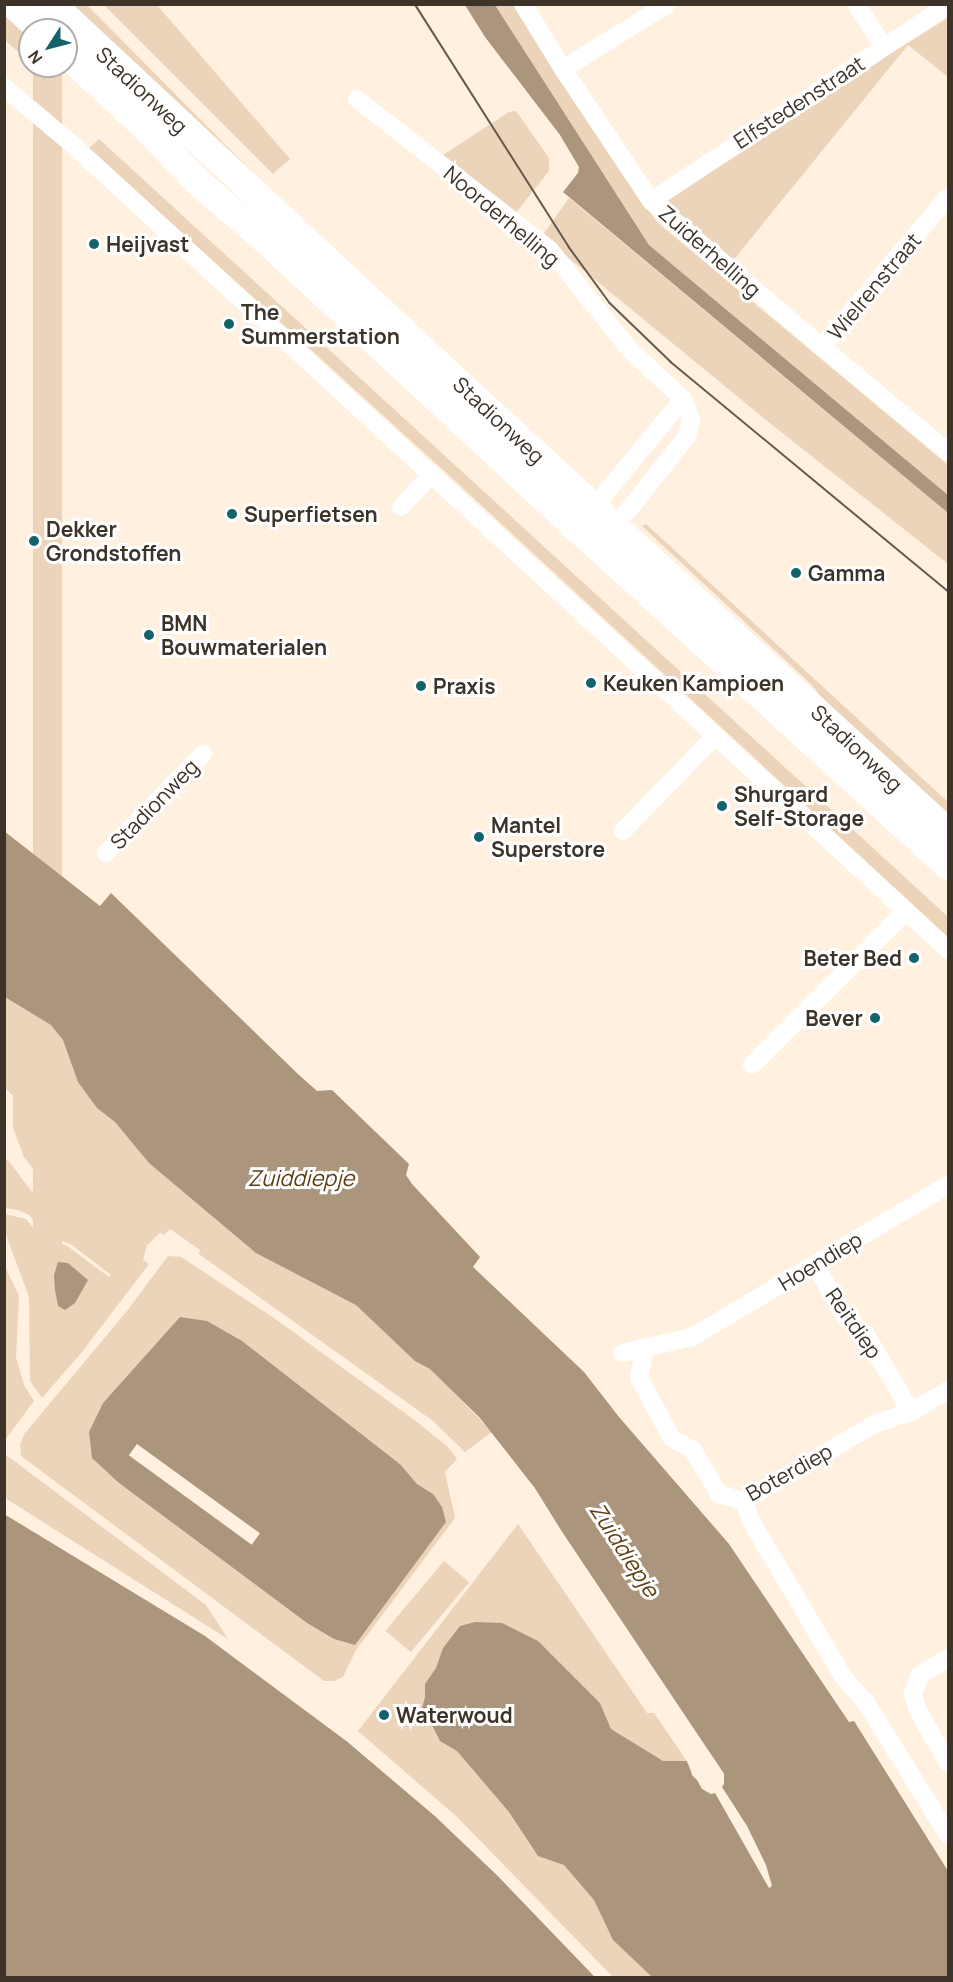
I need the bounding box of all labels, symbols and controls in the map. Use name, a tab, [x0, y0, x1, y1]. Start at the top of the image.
north arrow	[18, 18, 78, 78]
street label: Stadionweg	[91, 41, 193, 139]
text: N	[23, 46, 47, 69]
street label: Elfstedenstraat	[729, 50, 869, 154]
street label: Noorderhelling	[439, 160, 565, 272]
street label: Zuiderhelling	[654, 200, 766, 302]
street label: Wielrenstraat	[822, 228, 926, 344]
place label: Heijvast	[106, 231, 189, 257]
marker: Heijvast	[87, 237, 101, 251]
place label: The Summerstation	[241, 299, 400, 349]
marker: The Summerstation	[222, 317, 236, 331]
street label: Stadionweg	[448, 371, 550, 469]
place label: Superfietsen	[244, 501, 378, 527]
marker: Superfietsen	[225, 507, 239, 521]
place label: Dekker Grondstoffen	[46, 516, 181, 566]
marker: Dekker Grondstoffen	[27, 534, 41, 548]
place label: Gamma	[808, 560, 885, 586]
marker: Gamma	[789, 566, 803, 580]
place label: BMN Bouwmaterialen	[161, 610, 327, 660]
marker: BMN Bouwmaterialen	[142, 628, 156, 642]
place label: Keuken Kampioen	[603, 670, 784, 696]
place label: Praxis	[433, 673, 496, 699]
marker: Keuken Kampioen	[584, 676, 598, 690]
marker: Praxis	[414, 679, 428, 693]
street label: Stadionweg	[806, 699, 908, 797]
street label: Stadionweg	[105, 754, 203, 854]
place label: Shurgard Self-Storage	[734, 781, 864, 831]
marker: Shurgard Self-Storage	[715, 799, 729, 813]
place label: Mantel Superstore	[491, 812, 605, 862]
marker: Mantel Superstore	[472, 830, 486, 844]
place label: Beter Bed	[804, 945, 902, 971]
marker: Beter Bed	[907, 951, 921, 965]
place label: Bever	[805, 1005, 863, 1031]
marker: Bever	[868, 1011, 882, 1025]
water label: Zuiddiepje	[248, 1166, 354, 1192]
street label: Hoendiep	[774, 1226, 866, 1296]
street label: Reitdiep	[821, 1283, 887, 1363]
street label: Boterdiep	[741, 1438, 837, 1506]
water label: Zuiddiepje	[584, 1498, 664, 1602]
place label: Waterwoud	[396, 1702, 513, 1728]
marker: Waterwoud	[377, 1708, 391, 1722]

